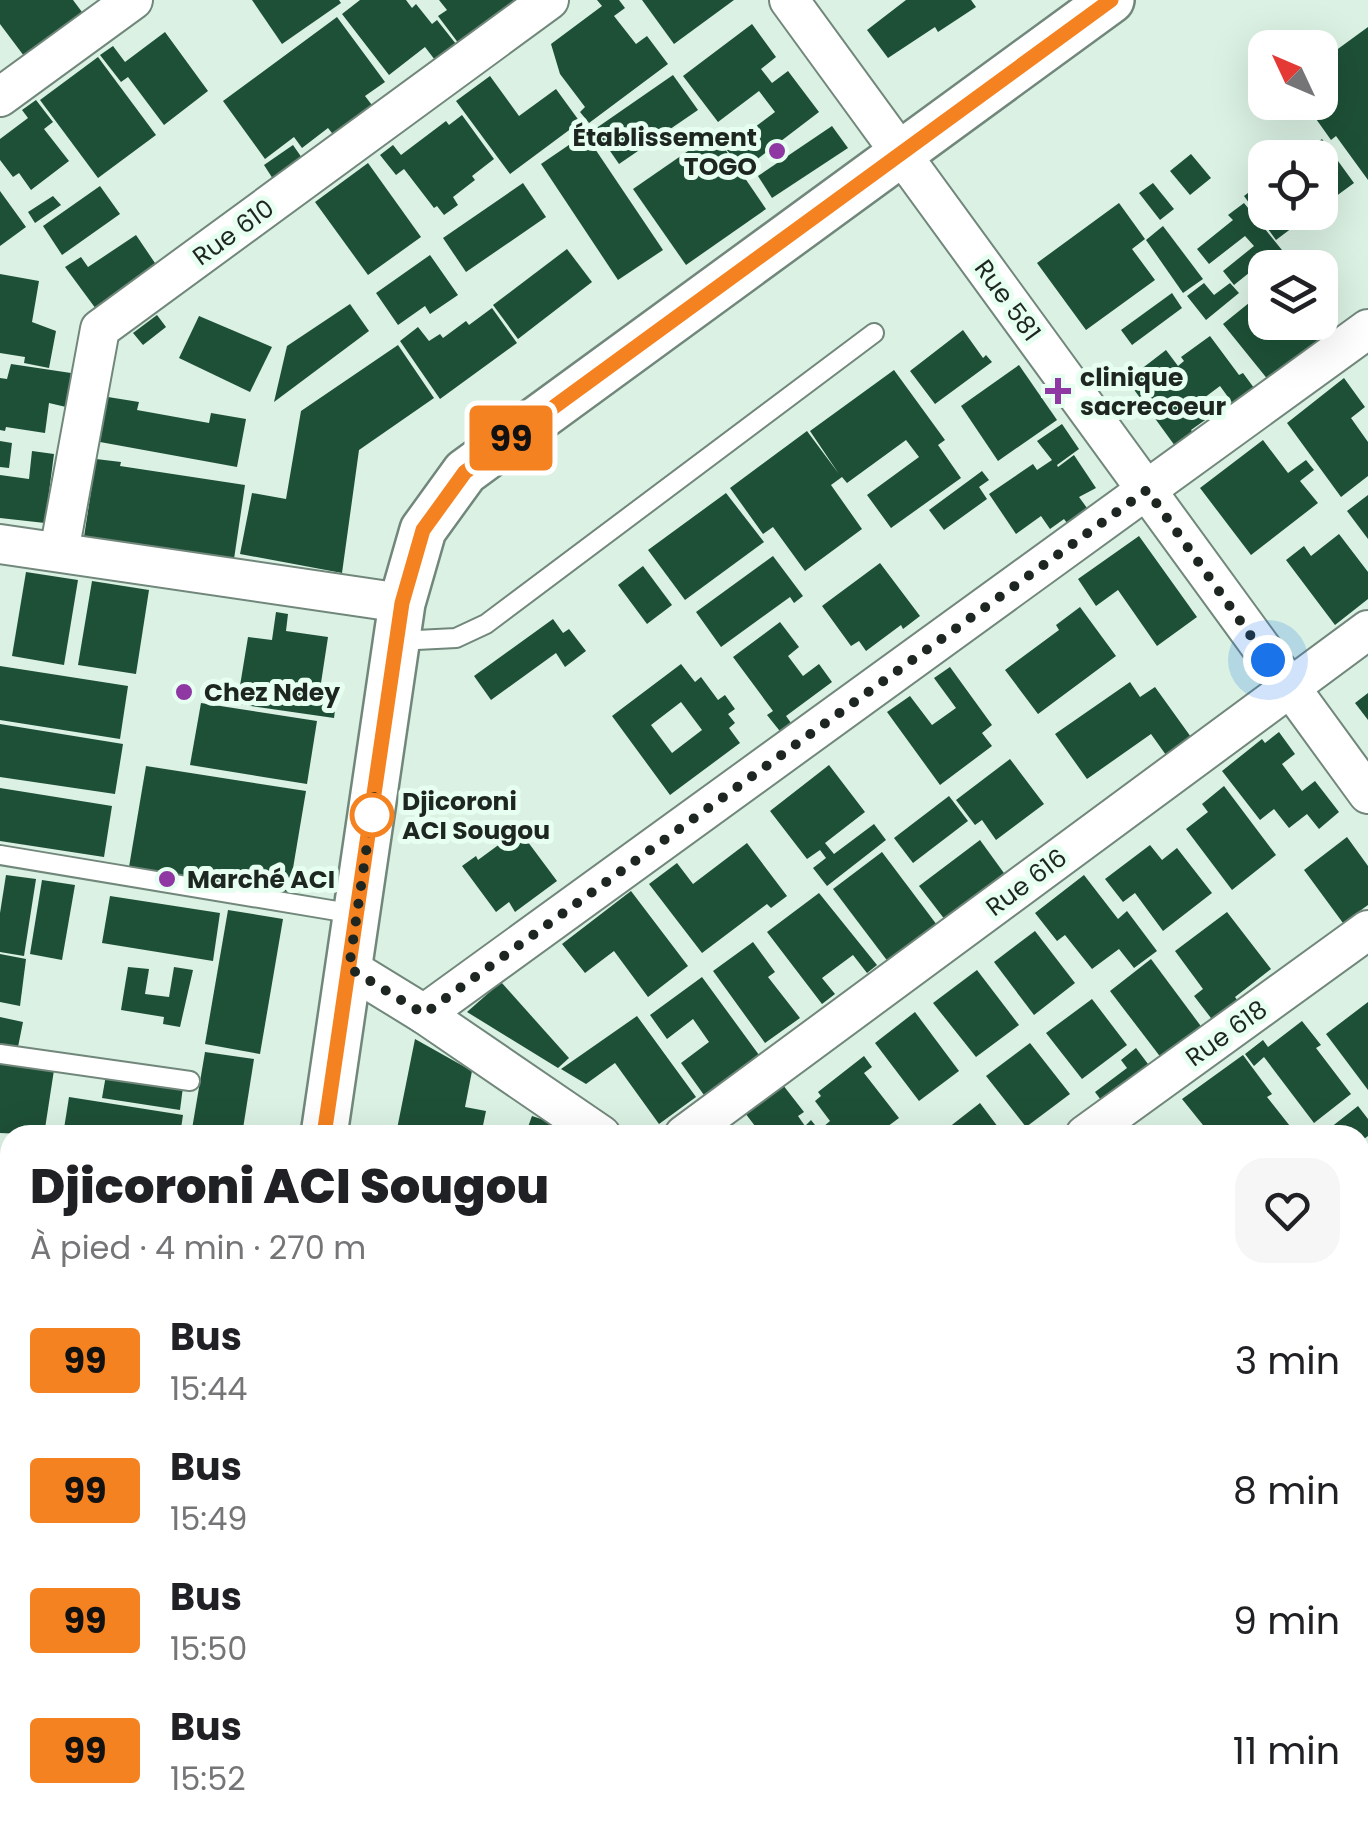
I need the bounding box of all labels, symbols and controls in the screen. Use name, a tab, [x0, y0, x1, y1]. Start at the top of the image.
north arrow	[1248, 30, 1338, 120]
map controls	[1248, 30, 1338, 340]
place label: Établissement TOGO	[572, 120, 757, 184]
marker: Établissement TOGO	[766, 140, 788, 162]
button: locate	[1248, 140, 1338, 230]
street label: Rue 610	[185, 191, 281, 274]
button: layers	[1248, 250, 1338, 340]
street label: Rue 581	[966, 252, 1049, 348]
place label: clinique sacrecoeur	[1080, 360, 1226, 424]
marker: clinique sacrecoeur	[1045, 378, 1071, 404]
line badge: 99	[466, 406, 556, 470]
text: 99	[489, 414, 533, 463]
your location	[1243, 635, 1293, 685]
place label: Chez Ndey	[204, 675, 340, 710]
marker: Chez Ndey	[173, 681, 195, 703]
place label: Djicoroni ACI Sougou	[402, 784, 550, 848]
marker: Djicoroni ACI Sougou	[351, 794, 393, 836]
street label: Rue 616	[979, 840, 1074, 924]
place label: Marché ACI	[187, 862, 335, 897]
marker: Marché ACI	[156, 868, 178, 890]
street label: Rue 618	[1178, 992, 1274, 1075]
text: Djicoroni ACI Sougou	[30, 1153, 549, 1220]
button: heart	[1235, 1158, 1340, 1263]
text: À pied · 4 min · 270 m	[30, 1225, 366, 1270]
text: Bus	[170, 1310, 242, 1363]
text: 3 min	[1235, 1334, 1340, 1387]
text: 99	[63, 1336, 107, 1385]
text: 15:44	[170, 1366, 247, 1411]
text: Bus	[170, 1440, 242, 1493]
text: 8 min	[1233, 1464, 1340, 1517]
text: 99	[63, 1466, 107, 1515]
text: 15:49	[170, 1496, 247, 1541]
text: Bus	[170, 1570, 242, 1623]
text: 9 min	[1233, 1594, 1340, 1647]
text: 99	[63, 1596, 107, 1645]
text: 15:50	[170, 1626, 247, 1671]
text: Bus	[170, 1700, 242, 1753]
text: 11 min	[1233, 1724, 1340, 1777]
text: 99	[63, 1726, 107, 1775]
text: 15:52	[170, 1756, 246, 1801]

